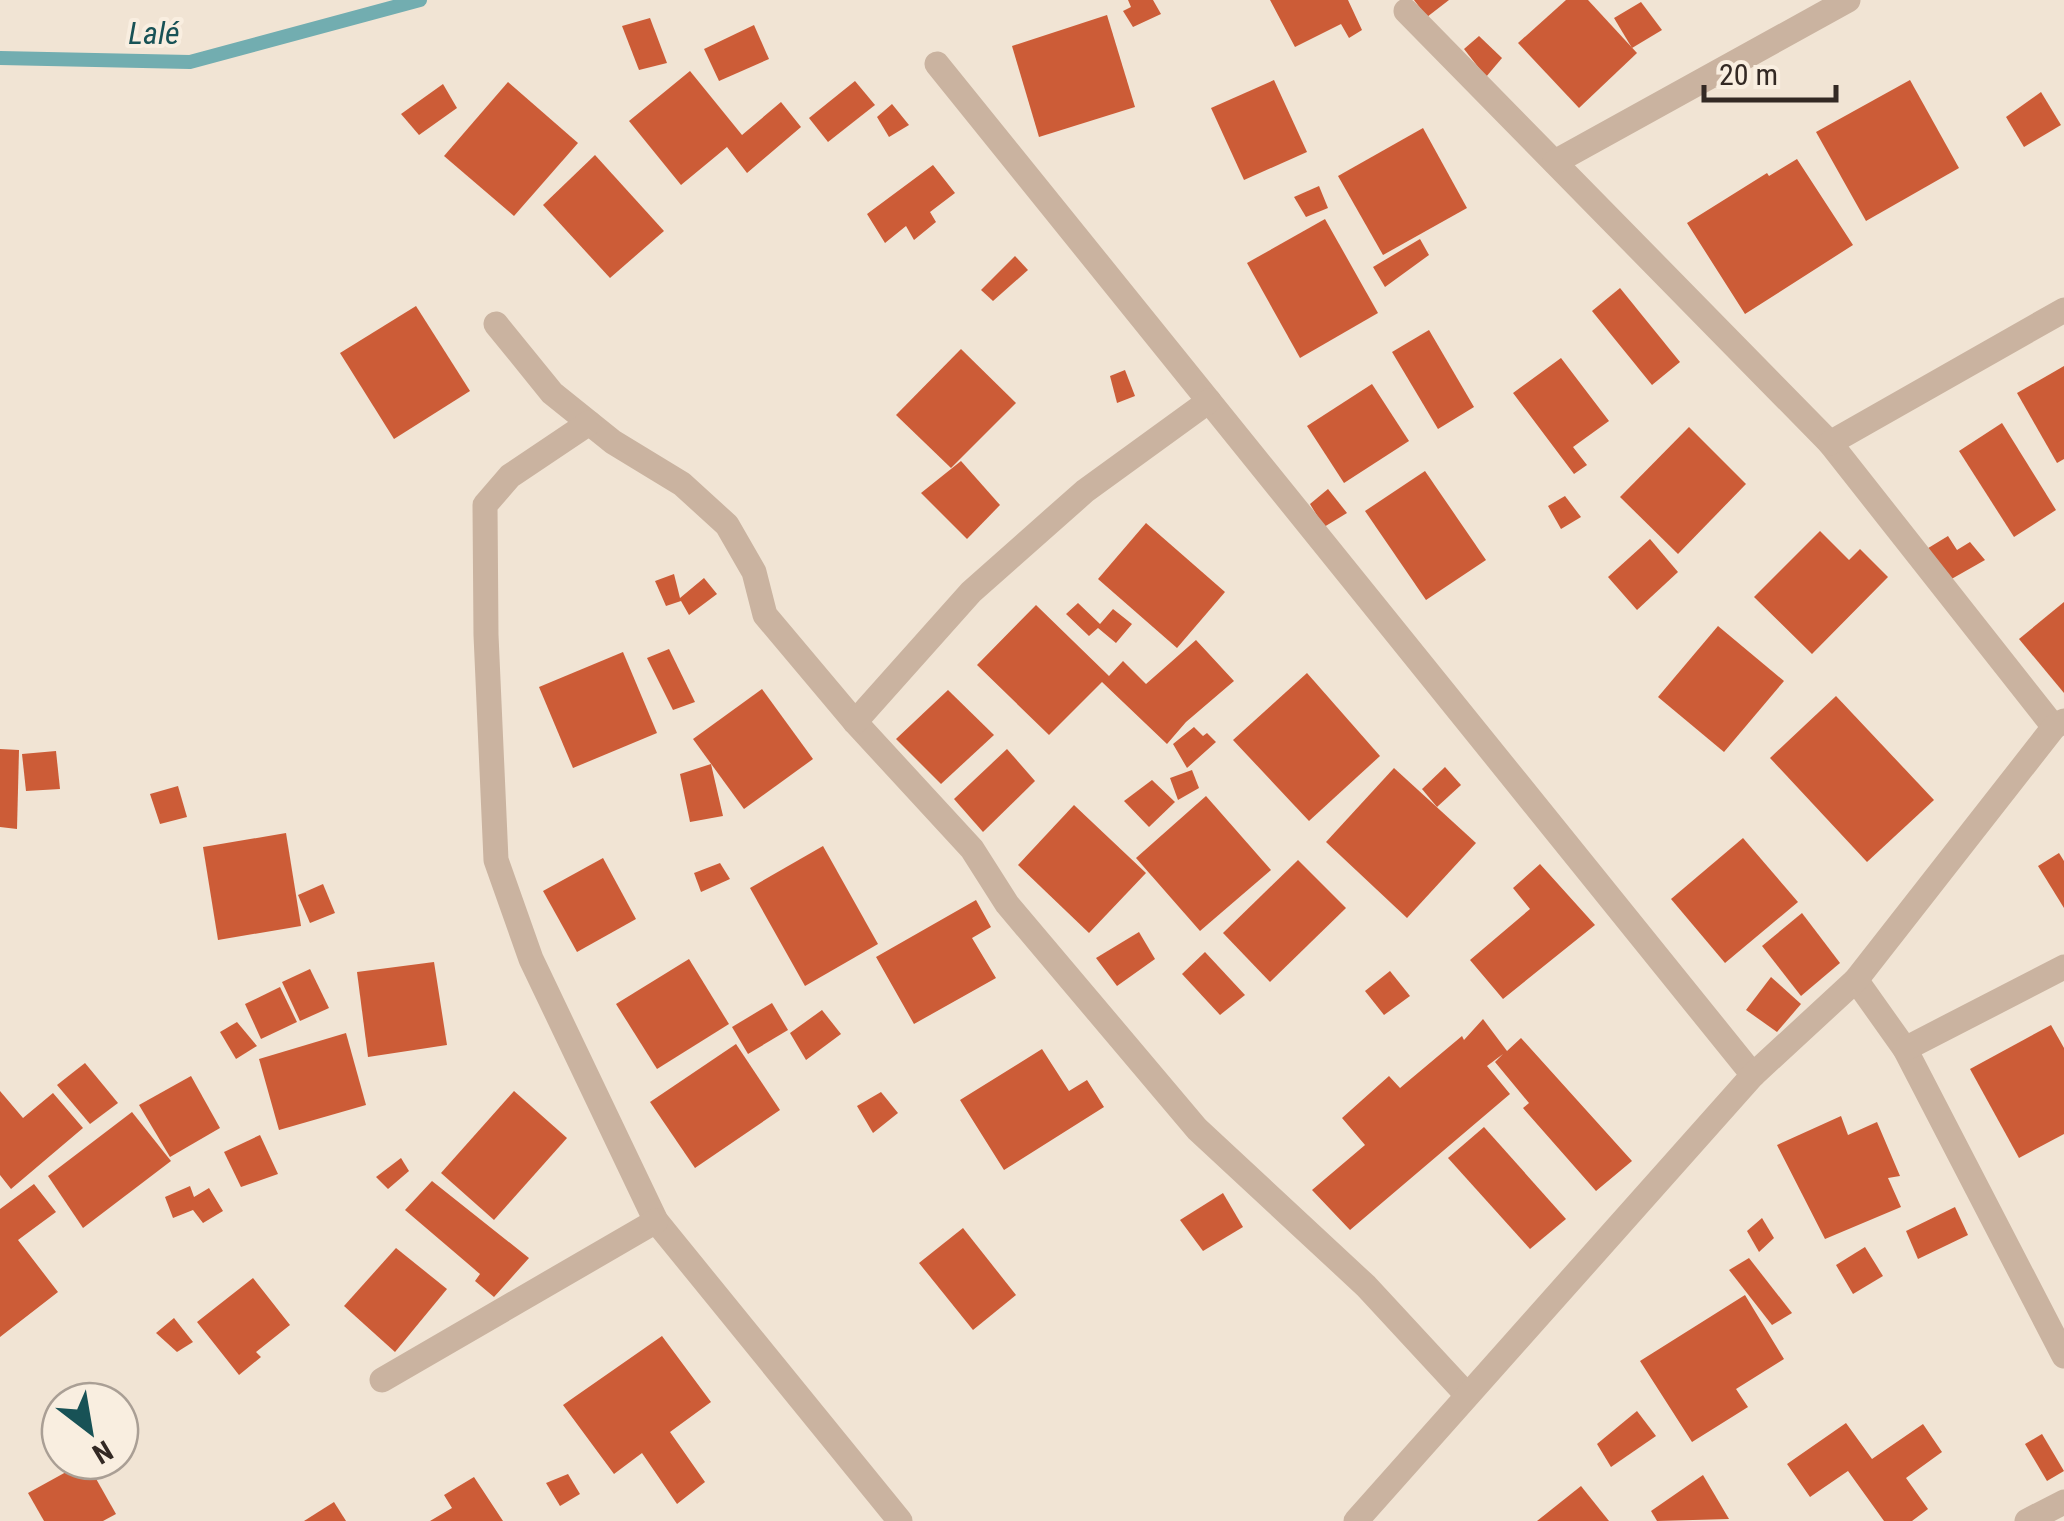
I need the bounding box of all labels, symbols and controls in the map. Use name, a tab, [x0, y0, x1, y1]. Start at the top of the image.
water label: Lalé	[128, 14, 180, 52]
scale bar	[1704, 40, 1836, 102]
text: 20 m	[1719, 57, 1778, 92]
north arrow	[40, 1381, 140, 1481]
text: N	[87, 1433, 118, 1471]

